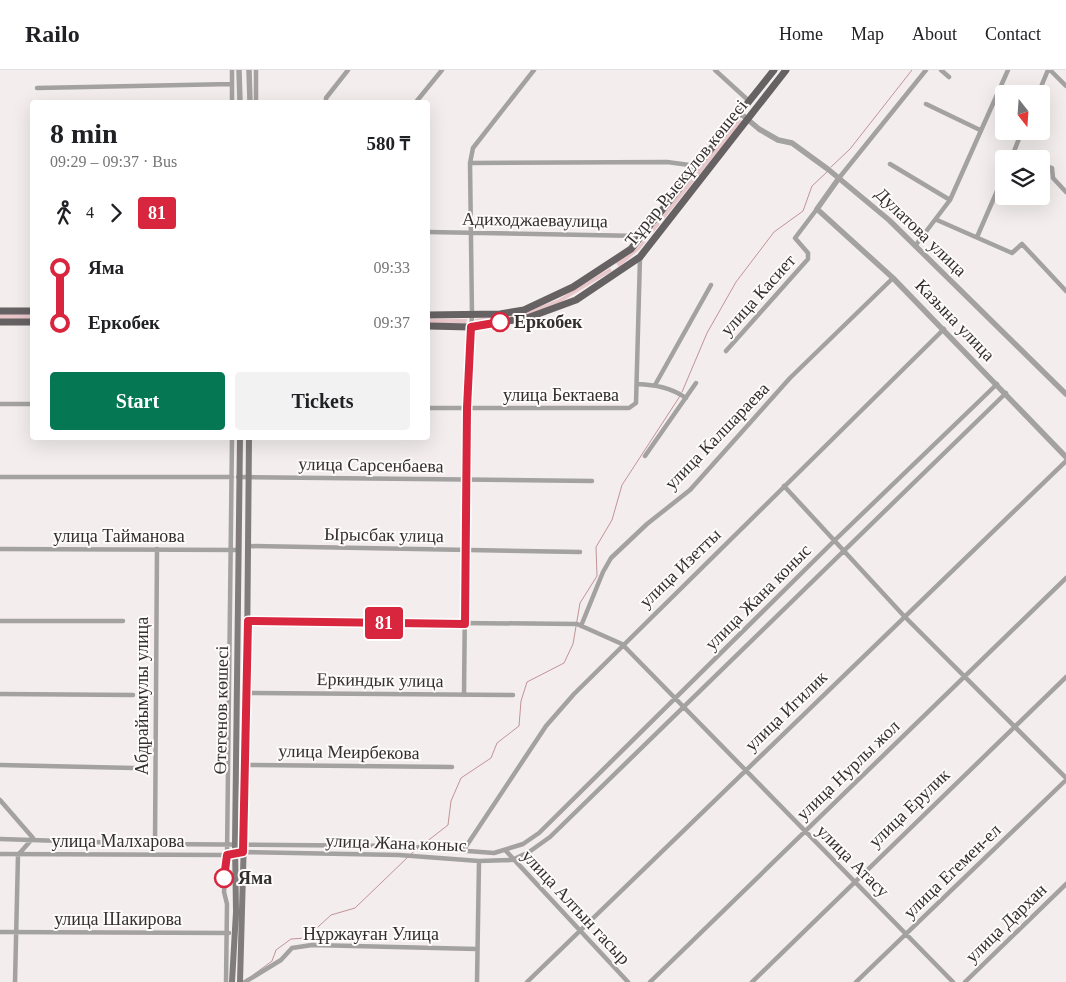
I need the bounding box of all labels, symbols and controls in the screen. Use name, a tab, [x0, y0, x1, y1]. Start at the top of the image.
text: Railo	[25, 21, 80, 47]
text: Home	[779, 24, 823, 44]
text: Map	[851, 24, 884, 44]
text: About	[912, 24, 957, 44]
text: Contact	[985, 24, 1041, 44]
north arrow	[995, 85, 1050, 140]
map controls	[995, 85, 1050, 205]
street label: Тұрар Рыскұлов көшесі	[621, 96, 751, 250]
text: 8 min	[50, 118, 118, 149]
text: 580 ₸	[366, 133, 410, 154]
button: layers	[995, 150, 1050, 205]
text: 09:29 – 09:37 · Bus	[50, 153, 177, 170]
street label: Дулатова улица	[871, 184, 971, 280]
icon: walk	[50, 199, 78, 227]
icon: forward	[102, 199, 130, 227]
text: 81	[148, 203, 166, 223]
text: 4	[86, 204, 94, 221]
street label: Адиходжаеваулица	[462, 209, 608, 231]
street label: улица Касиет	[716, 250, 800, 340]
text: Яма	[88, 257, 124, 278]
text: 09:33	[374, 259, 410, 276]
street label: Казына улица	[911, 275, 999, 365]
text: Еркобек	[88, 312, 160, 333]
marker: Еркобек	[490, 312, 510, 332]
place label: Еркобек	[514, 312, 583, 332]
text: 09:37	[374, 314, 410, 331]
button: Start	[50, 372, 225, 430]
button: Tickets	[235, 372, 410, 430]
street label: улица Калшараева	[661, 378, 773, 494]
street label: улица Бектаева	[503, 385, 619, 405]
street label: улица Сарсенбаева	[298, 454, 444, 476]
street label: Ырысбак улица	[324, 524, 444, 546]
street label: улица Изетты	[635, 524, 725, 612]
street label: улица Тайманова	[53, 526, 185, 546]
street label: улица Жана коныс	[701, 540, 815, 654]
line badge: 81	[362, 607, 406, 639]
text: 81	[375, 613, 393, 633]
street label: Абдрайымулы улица	[132, 617, 152, 775]
street label: Өтегенов көшесі	[210, 646, 232, 774]
street label: улица Игилик	[741, 667, 831, 755]
street label: Еркиндык улица	[316, 669, 444, 691]
street label: улица Нурлы жол	[792, 716, 904, 824]
street label: улица Меирбекова	[278, 741, 420, 763]
street label: улица Ерулик	[865, 764, 954, 851]
street label: улица Егемен-ел	[899, 820, 1005, 922]
street label: улица Атасу	[813, 821, 893, 901]
street label: улица Малхарова	[51, 831, 185, 851]
street label: улица Жана коныс	[325, 831, 467, 855]
street label: улица Алтын гасыр	[518, 846, 634, 968]
marker: Яма	[214, 868, 234, 888]
place label: Яма	[238, 868, 272, 888]
street label: улица Дархан	[961, 879, 1051, 967]
street label: улица Шакирова	[54, 909, 182, 929]
street label: Нұржауған Улица	[303, 924, 439, 944]

